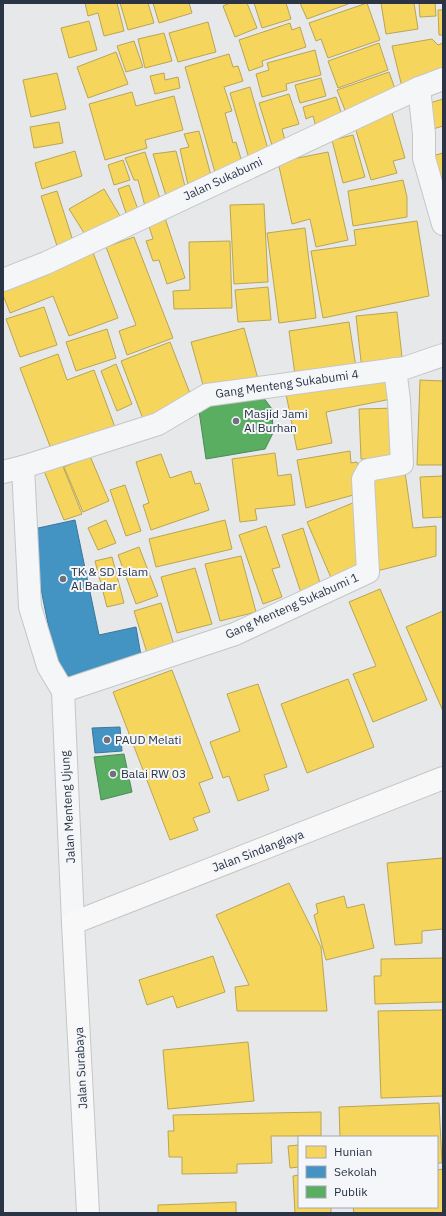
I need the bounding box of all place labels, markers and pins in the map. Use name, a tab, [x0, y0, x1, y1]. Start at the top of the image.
place label: Masjid Jami Al Burhan	[244, 406, 308, 435]
marker: Masjid Jami Al Burhan	[231, 416, 241, 426]
place label: TK & SD Islam Al Badar	[71, 564, 148, 593]
marker: TK & SD Islam Al Badar	[58, 574, 68, 584]
place label: PAUD Melati	[115, 732, 182, 747]
marker: PAUD Melati	[102, 735, 112, 745]
place label: Balai RW 03	[121, 766, 186, 781]
marker: Balai RW 03	[108, 769, 118, 779]

